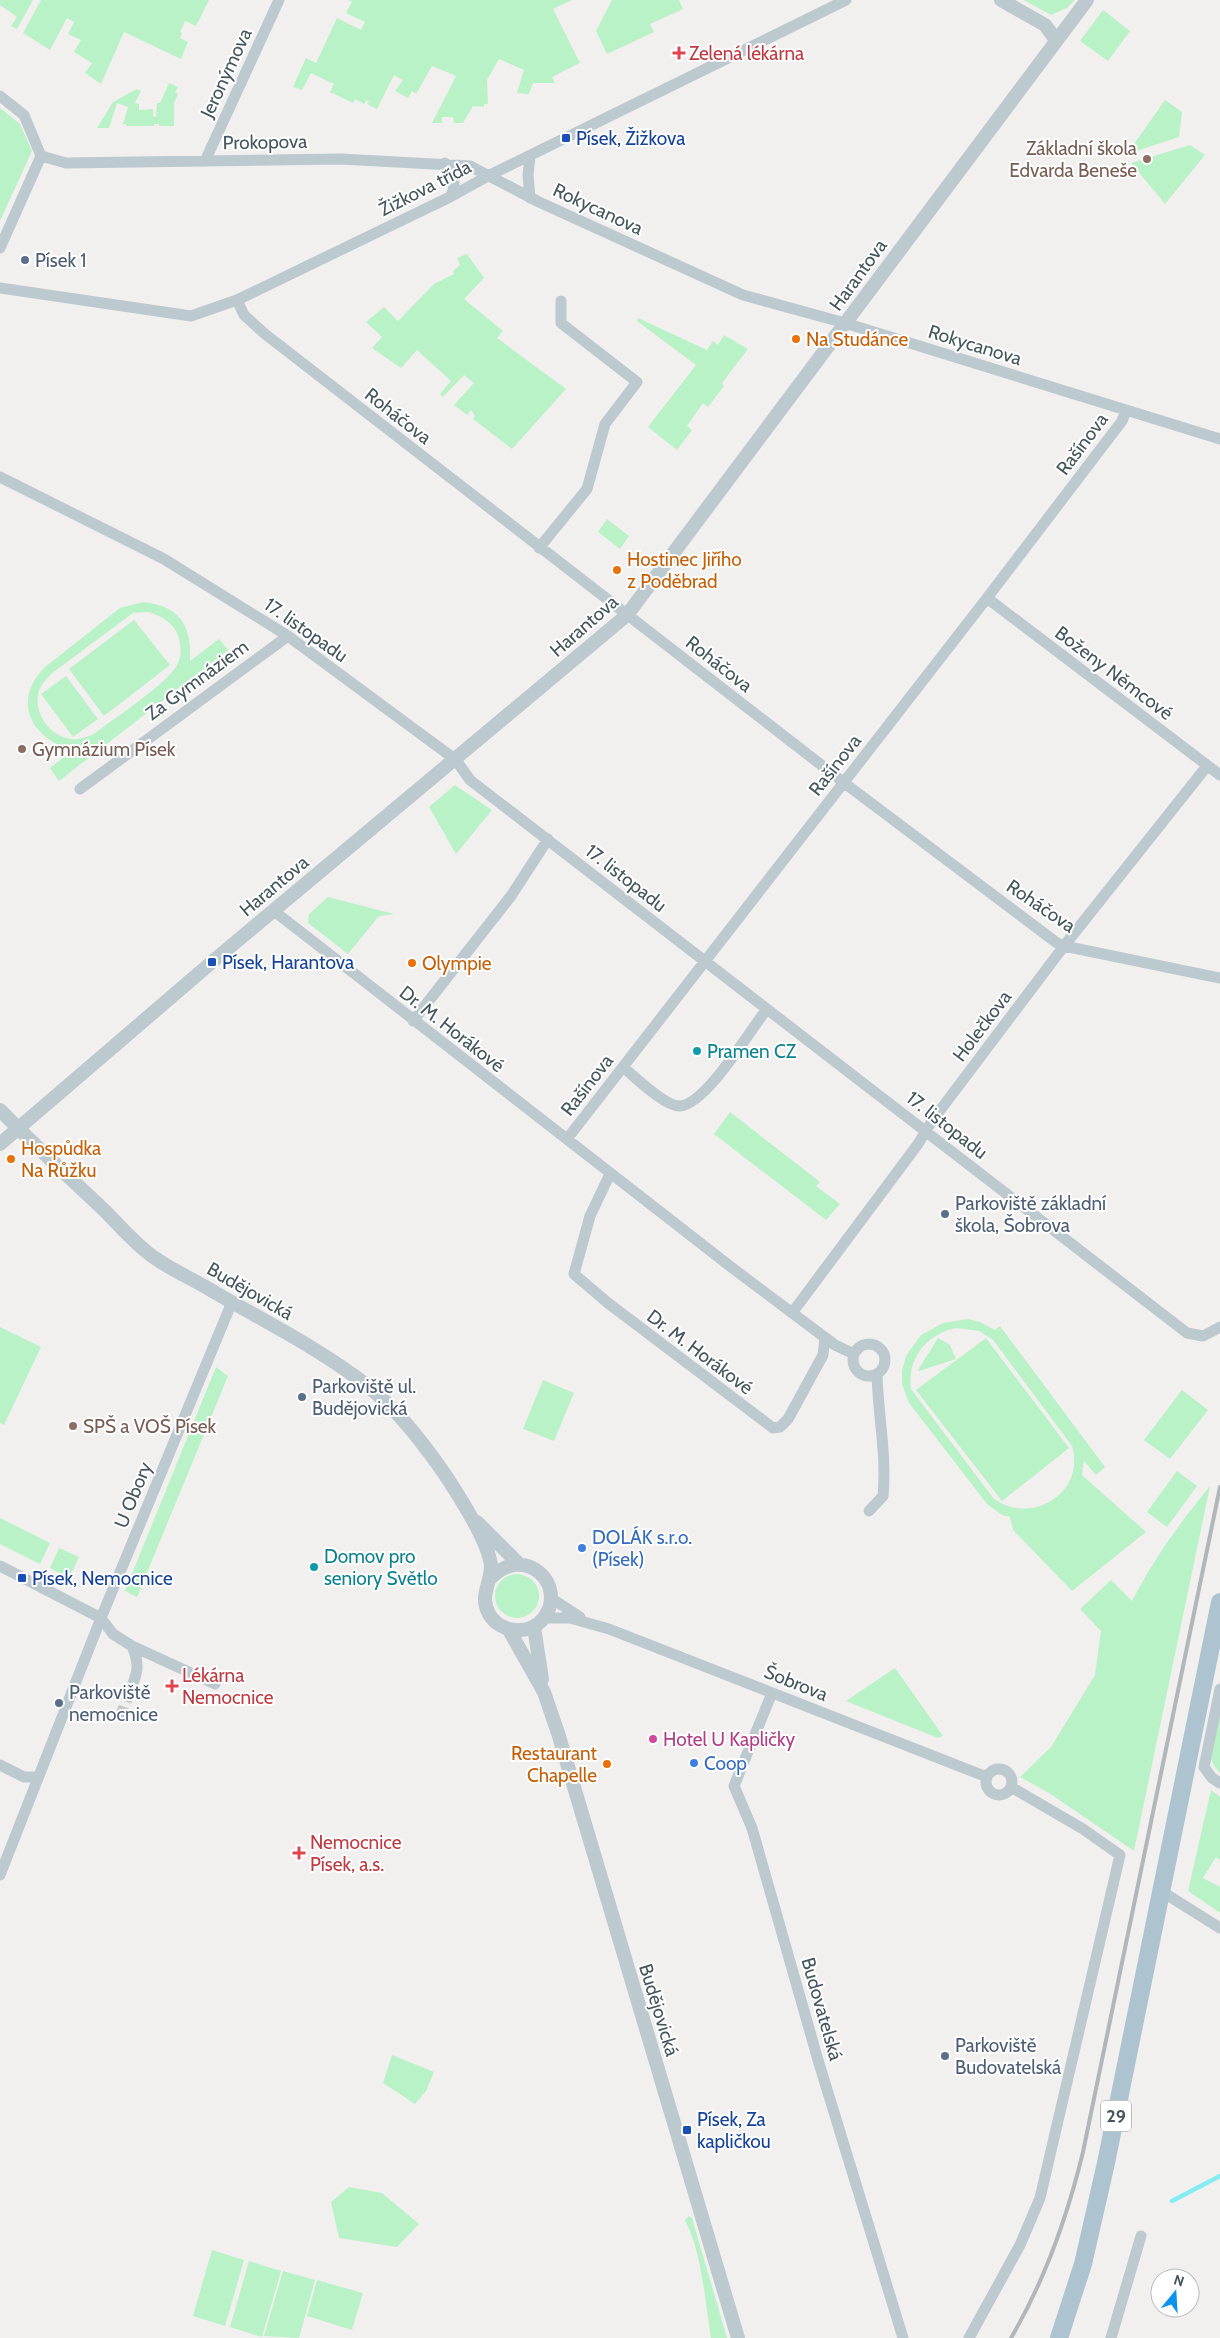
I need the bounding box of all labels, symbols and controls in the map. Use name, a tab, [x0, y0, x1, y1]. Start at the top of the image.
street label: Jeronýmova	[195, 25, 257, 122]
place label: Zelená lékárna	[689, 42, 804, 65]
marker: Zelená lékárna	[673, 47, 685, 59]
place label: Písek, Žižkova	[576, 126, 685, 150]
street label: Prokopova	[222, 130, 308, 154]
marker: Písek, Žižkova	[560, 132, 572, 144]
place label: Základní škola Edvarda Beneše	[1009, 137, 1137, 182]
marker: Základní škola Edvarda Beneše	[1141, 153, 1153, 165]
street label: Žižkova třída	[375, 154, 475, 221]
street label: Rokycanova	[549, 178, 647, 240]
street label: Harantova	[824, 235, 892, 315]
place label: Písek 1	[35, 249, 86, 272]
marker: Písek 1	[19, 254, 31, 266]
street label: Rokycanova	[926, 320, 1024, 370]
place label: Na Studánce	[806, 328, 909, 351]
marker: Na Studánce	[790, 333, 802, 345]
street label: Roháčova	[360, 383, 436, 449]
street label: Rašínova	[1051, 408, 1113, 480]
place label: Hostinec Jiřího z Poděbrad	[627, 548, 742, 593]
marker: Hostinec Jiřího z Poděbrad	[611, 564, 623, 576]
street label: Harantova	[545, 590, 623, 662]
street label: 17. listopadu	[260, 593, 352, 667]
street label: Boženy Němcové	[1050, 621, 1178, 725]
street label: Roháčova	[681, 631, 757, 697]
street label: Za Gymnáziem	[141, 635, 253, 725]
street label: Rašínova	[804, 730, 866, 800]
place label: Gymnázium Písek	[32, 738, 176, 761]
marker: Gymnázium Písek	[16, 743, 28, 755]
street label: 17. listopadu	[581, 839, 671, 917]
street label: Harantova	[235, 851, 313, 921]
street label: Roháčova	[1002, 875, 1080, 937]
place label: Písek, Harantova	[222, 951, 354, 974]
place label: Olympie	[422, 952, 492, 975]
marker: Písek, Harantova	[206, 956, 218, 968]
marker: Olympie	[406, 957, 418, 969]
street label: Dr. M. Horákové	[395, 981, 509, 1077]
street label: Holečkova	[948, 986, 1016, 1066]
place label: Pramen CZ	[707, 1040, 797, 1063]
marker: Pramen CZ	[691, 1045, 703, 1057]
street label: Rašínova	[556, 1050, 618, 1120]
street label: 17. listopadu	[902, 1086, 992, 1164]
place label: Hospůdka Na Růžku	[21, 1137, 101, 1182]
marker: Hospůdka Na Růžku	[5, 1153, 17, 1165]
place label: Parkoviště základní škola, Šobrova	[955, 1192, 1106, 1237]
marker: Parkoviště základní škola, Šobrova	[939, 1208, 951, 1220]
street label: Budějovická	[203, 1257, 297, 1325]
street label: Dr. M. Horákové	[642, 1305, 758, 1400]
place label: Parkoviště ul. Budějovická	[312, 1375, 416, 1420]
marker: Parkoviště ul. Budějovická	[296, 1391, 308, 1403]
place label: SPŠ a VOŠ Písek	[83, 1414, 216, 1438]
marker: SPŠ a VOŠ Písek	[67, 1420, 79, 1432]
street label: U Obory	[109, 1458, 157, 1531]
place label: DOLÁK s.r.o. (Písek)	[592, 1525, 692, 1571]
marker: DOLÁK s.r.o. (Písek)	[576, 1542, 588, 1554]
place label: Domov pro seniory Světlo	[324, 1545, 438, 1590]
marker: Domov pro seniory Světlo	[308, 1561, 320, 1573]
place label: Písek, Nemocnice	[32, 1567, 173, 1590]
marker: Písek, Nemocnice	[16, 1572, 28, 1584]
street label: Šobrova	[761, 1659, 832, 1706]
place label: Lékárna Nemocnice	[182, 1664, 274, 1709]
marker: Lékárna Nemocnice	[166, 1680, 178, 1692]
place label: Parkoviště nemocnice	[69, 1681, 158, 1726]
marker: Parkoviště nemocnice	[53, 1697, 65, 1709]
place label: Hotel U Kapličky	[663, 1728, 795, 1751]
marker: Hotel U Kapličky	[647, 1733, 659, 1745]
place label: Restaurant Chapelle	[511, 1742, 598, 1787]
place label: Coop	[704, 1752, 747, 1775]
marker: Coop	[688, 1757, 700, 1769]
marker: Restaurant Chapelle	[601, 1758, 613, 1770]
place label: Nemocnice Písek, a.s.	[310, 1831, 402, 1876]
marker: Nemocnice Písek, a.s.	[292, 1846, 306, 1860]
street label: Budovatelská	[796, 1955, 848, 2063]
street label: Budějovická	[634, 1961, 684, 2059]
place label: Parkoviště Budovatelská	[955, 2034, 1061, 2079]
marker: Parkoviště Budovatelská	[939, 2050, 951, 2062]
road number: 29	[1101, 2100, 1131, 2132]
place label: Písek, Za kapličkou	[697, 2108, 771, 2153]
marker: Písek, Za kapličkou	[681, 2124, 693, 2136]
north arrow	[1150, 2268, 1200, 2318]
text: N	[1172, 2271, 1187, 2291]

